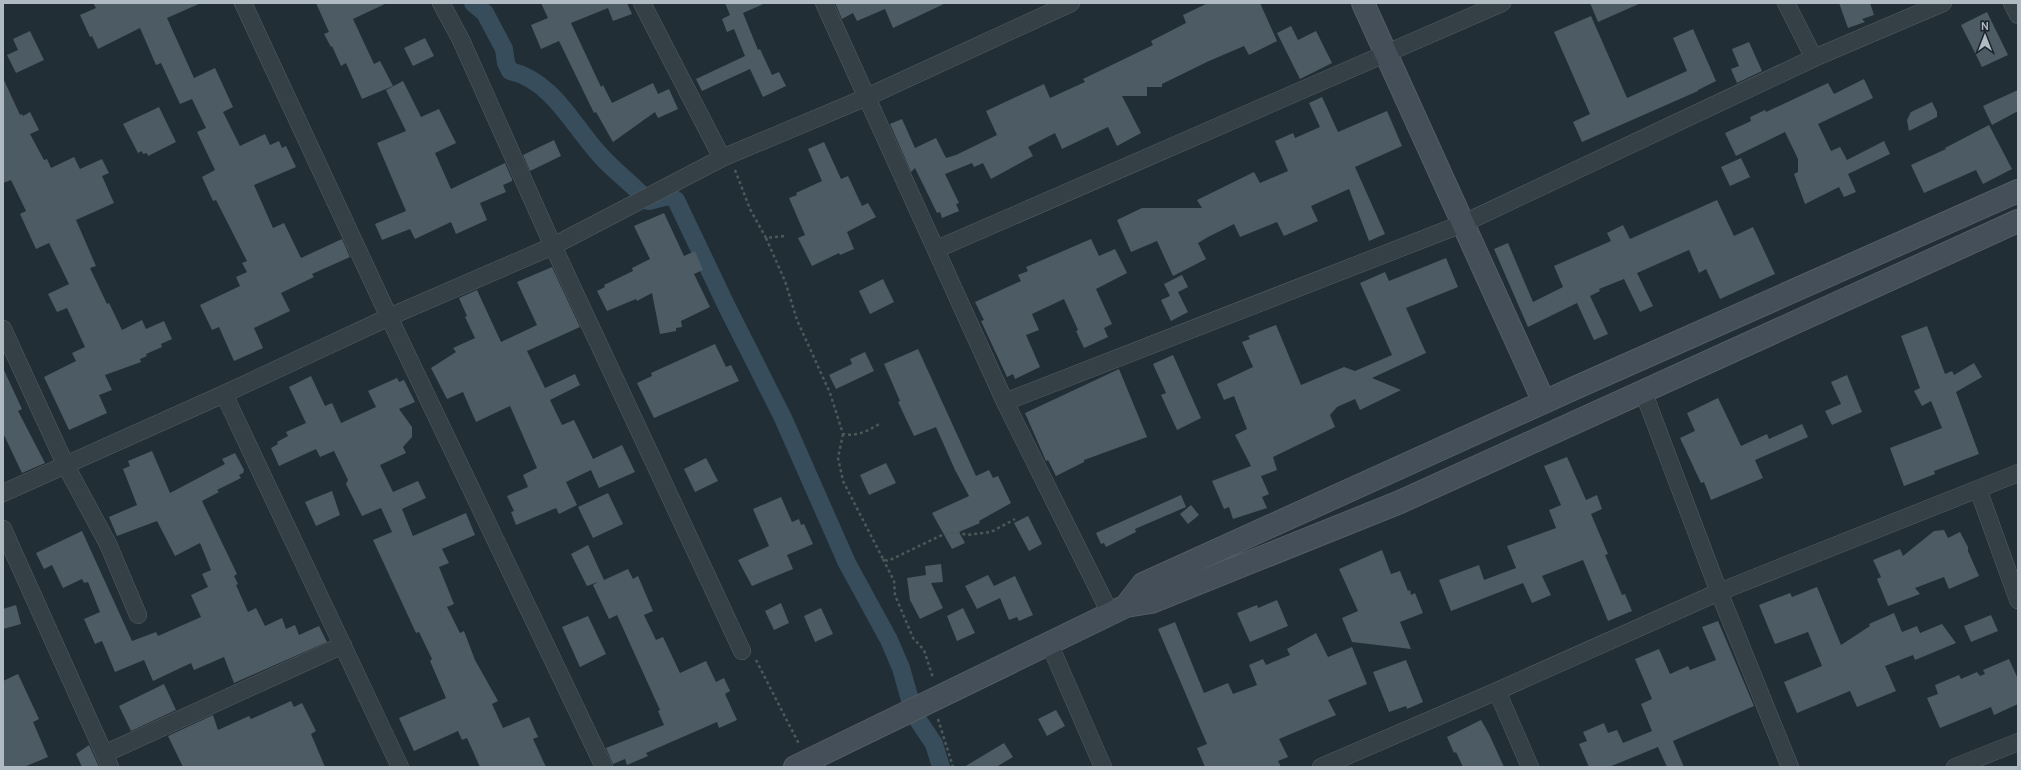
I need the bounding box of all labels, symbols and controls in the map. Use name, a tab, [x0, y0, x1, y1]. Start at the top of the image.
north arrow	[1965, 16, 2005, 56]
text: N	[1981, 19, 1989, 33]

